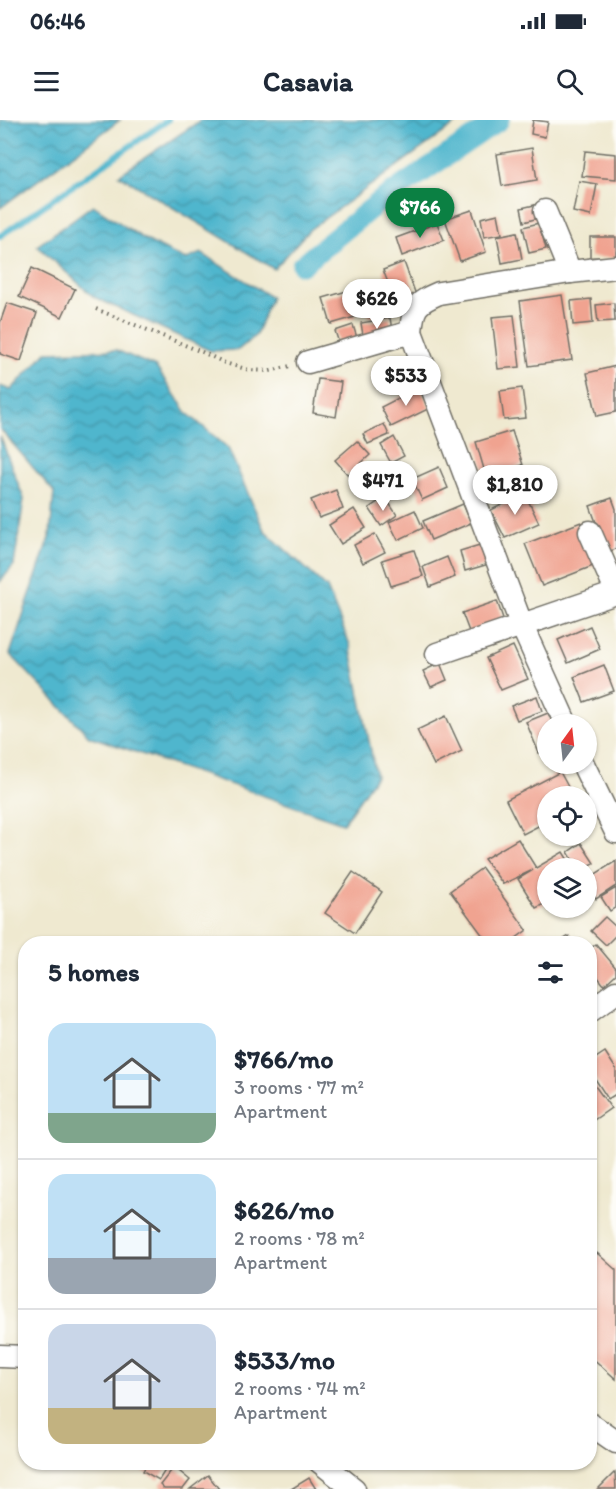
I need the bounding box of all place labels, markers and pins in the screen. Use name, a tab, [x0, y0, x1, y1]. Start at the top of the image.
pin: $766	[384, 188, 456, 239]
pin: $626	[341, 279, 413, 330]
pin: $533	[370, 356, 442, 407]
pin: $471	[347, 461, 419, 512]
pin: $1,810	[466, 465, 564, 516]

